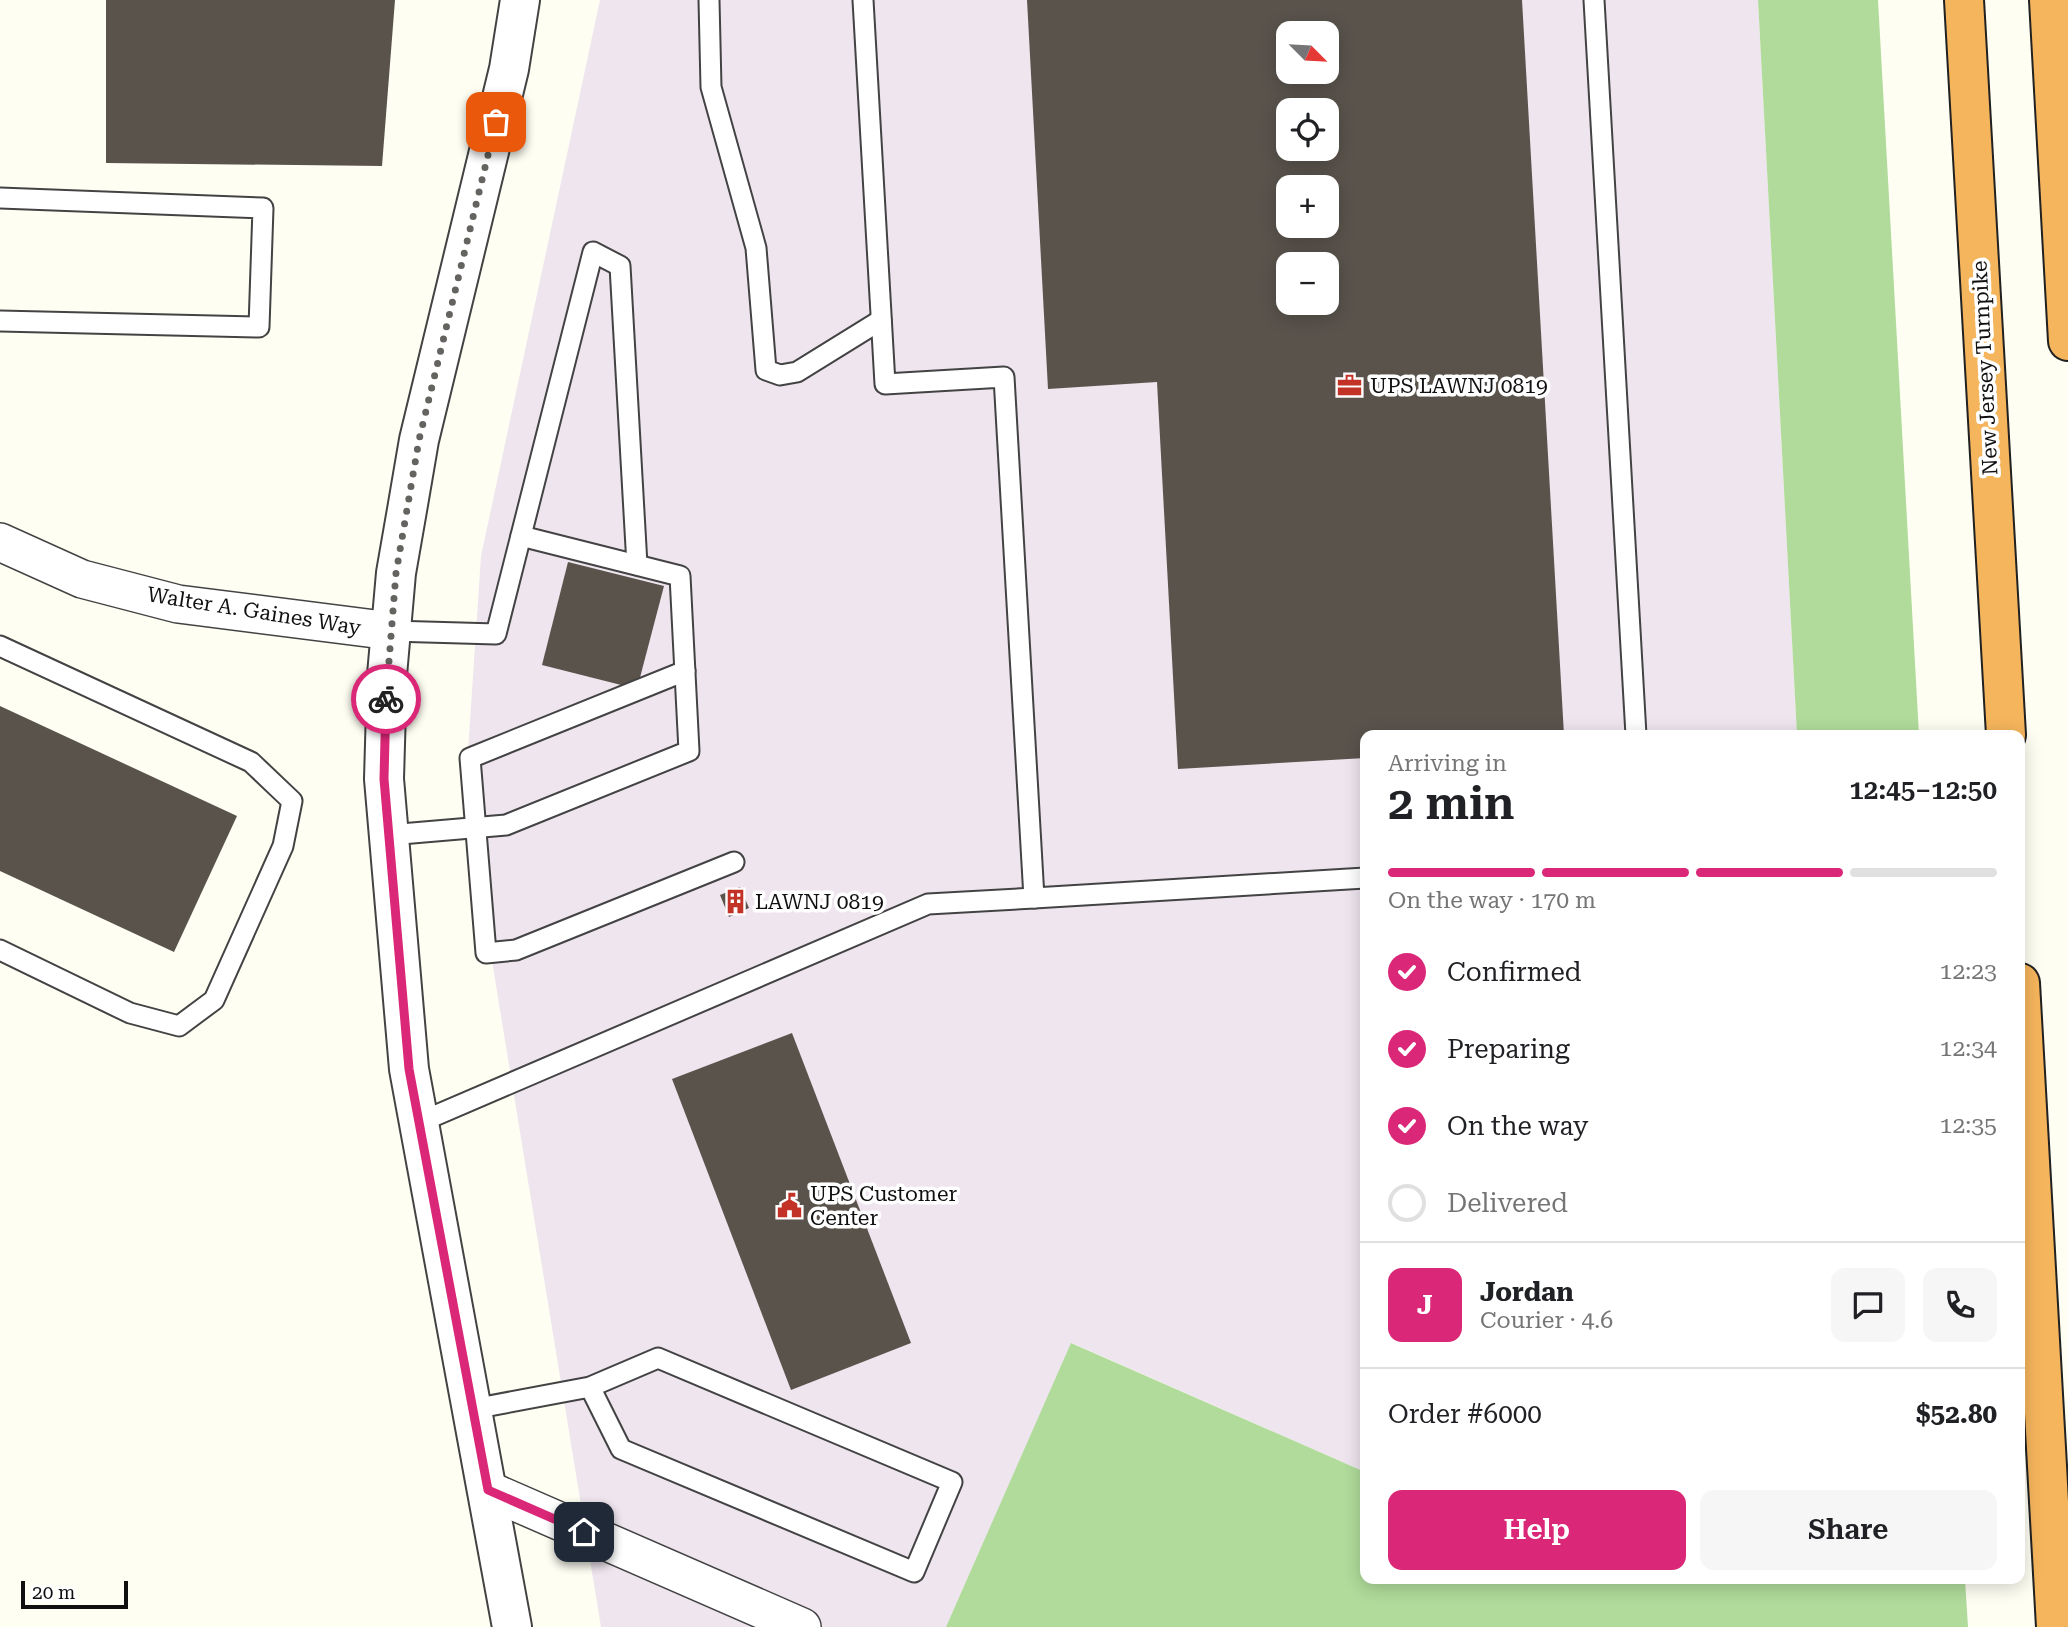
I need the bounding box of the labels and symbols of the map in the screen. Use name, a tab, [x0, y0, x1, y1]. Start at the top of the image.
north arrow	[1276, 21, 1339, 84]
pin	[466, 92, 526, 152]
street label: New Jersey Turnpike	[1967, 260, 2003, 476]
office icon: UPS LAWNJ 0819	[1336, 372, 1364, 400]
place label: UPS LAWNJ 0819	[1370, 374, 1548, 398]
street label: Walter A. Gaines Way	[145, 582, 363, 640]
courier	[351, 664, 421, 734]
building icon: LAWNJ 0819	[721, 888, 749, 916]
place label: LAWNJ 0819	[755, 890, 884, 914]
place label: UPS Customer Center	[810, 1182, 957, 1230]
public building icon: UPS Customer Center	[776, 1192, 804, 1220]
pin	[554, 1502, 614, 1562]
scale bar	[21, 1578, 128, 1610]

